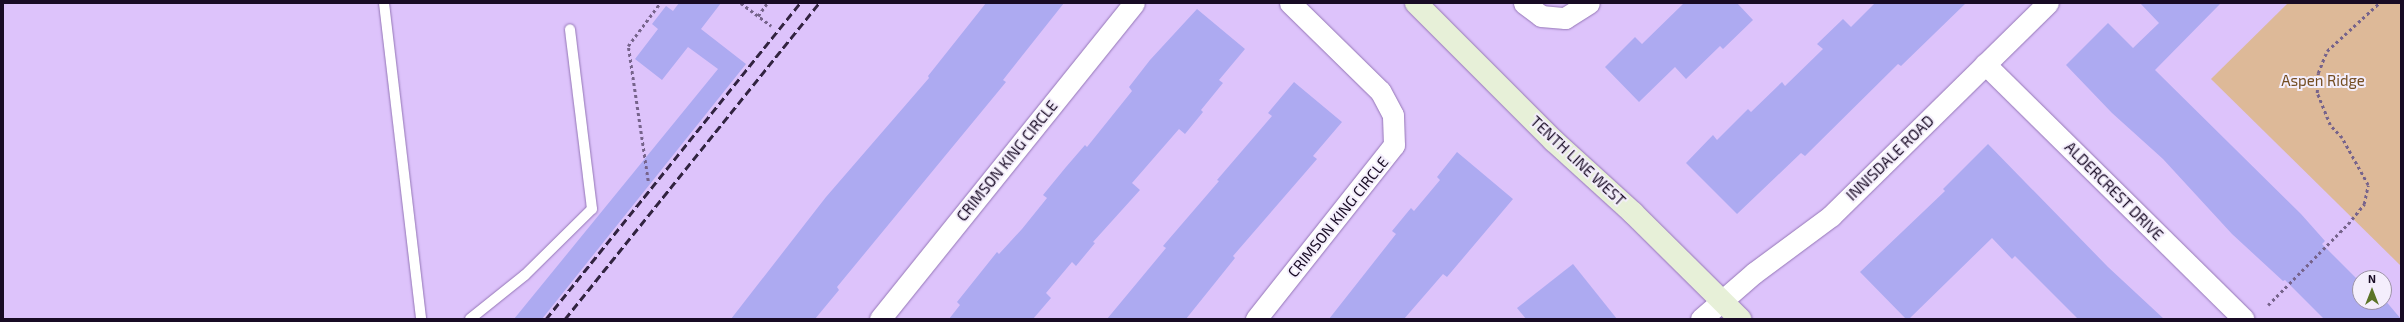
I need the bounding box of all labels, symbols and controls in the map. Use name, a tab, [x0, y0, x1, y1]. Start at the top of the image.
park label: Aspen Ridge	[2281, 72, 2365, 90]
street label: CRIMSON KING CIRCLE	[953, 97, 1061, 225]
street label: TENTH LINE WEST	[1527, 112, 1629, 210]
street label: INNISDALE ROAD	[1843, 112, 1937, 204]
street label: ALDERCREST DRIVE	[2061, 138, 2167, 244]
street label: CRIMSON KING CIRCLE	[1284, 153, 1392, 281]
north arrow	[2352, 270, 2392, 310]
text: N	[2368, 272, 2376, 285]

